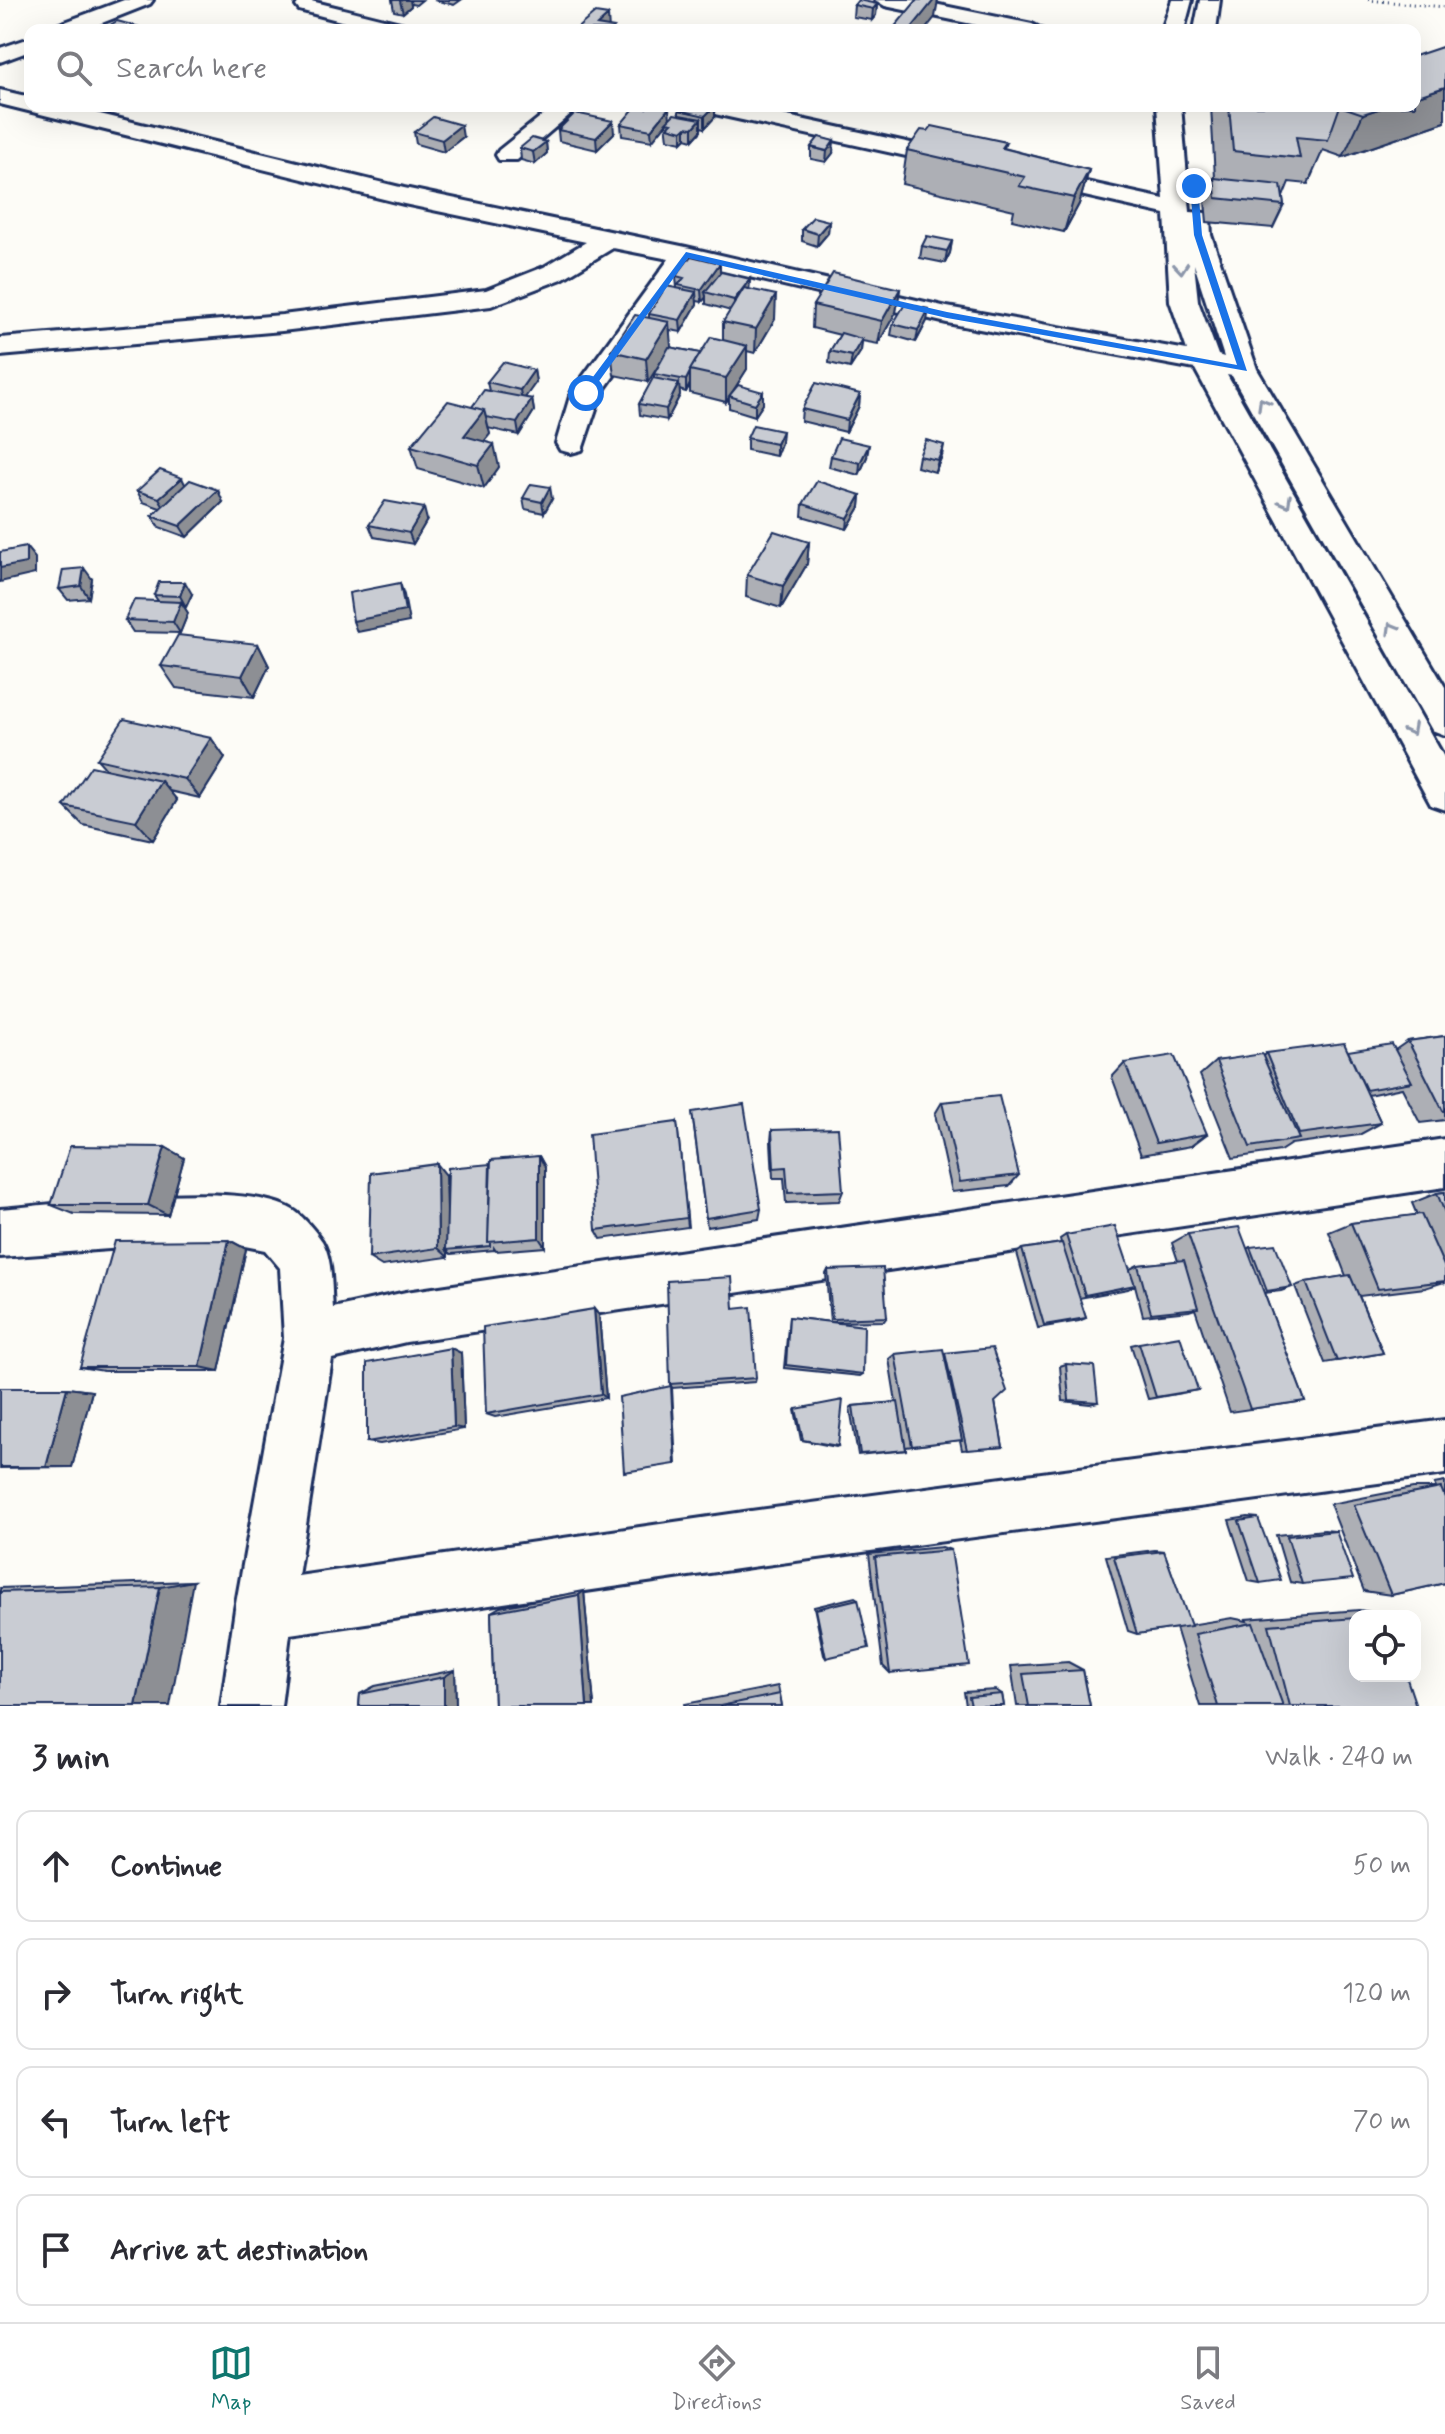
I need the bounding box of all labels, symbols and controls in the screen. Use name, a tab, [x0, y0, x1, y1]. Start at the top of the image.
search box	[24, 24, 1421, 112]
icon: search	[52, 46, 96, 90]
text: Search here	[116, 49, 267, 88]
route end	[1176, 168, 1212, 204]
one-way arrow	[1173, 261, 1190, 274]
route start	[568, 375, 604, 411]
one-way arrow	[1257, 397, 1273, 412]
one-way arrow	[1276, 494, 1292, 508]
one-way arrow	[1386, 622, 1402, 637]
one-way arrow	[1401, 722, 1417, 736]
map controls	[1349, 1610, 1421, 1682]
button: locate	[1349, 1610, 1421, 1682]
text: 3 min	[32, 1736, 110, 1781]
text: Walk · 240 m	[1265, 1741, 1413, 1775]
icon: ahead	[34, 1844, 78, 1888]
text: Continue	[110, 1847, 222, 1886]
text: 50 m	[1353, 1849, 1411, 1883]
icon: right	[34, 1972, 78, 2016]
text: Turn right	[110, 1975, 243, 2014]
text: 120 m	[1342, 1977, 1411, 2011]
icon: left	[34, 2100, 78, 2144]
text: Turn left	[110, 2103, 230, 2142]
text: 70 m	[1353, 2105, 1411, 2139]
icon: arrive	[34, 2228, 78, 2272]
text: Arrive at destination	[110, 2231, 368, 2270]
tab: Map	[209, 2341, 253, 2417]
tab: Directions	[671, 2341, 762, 2417]
tab: Saved	[1180, 2341, 1236, 2417]

